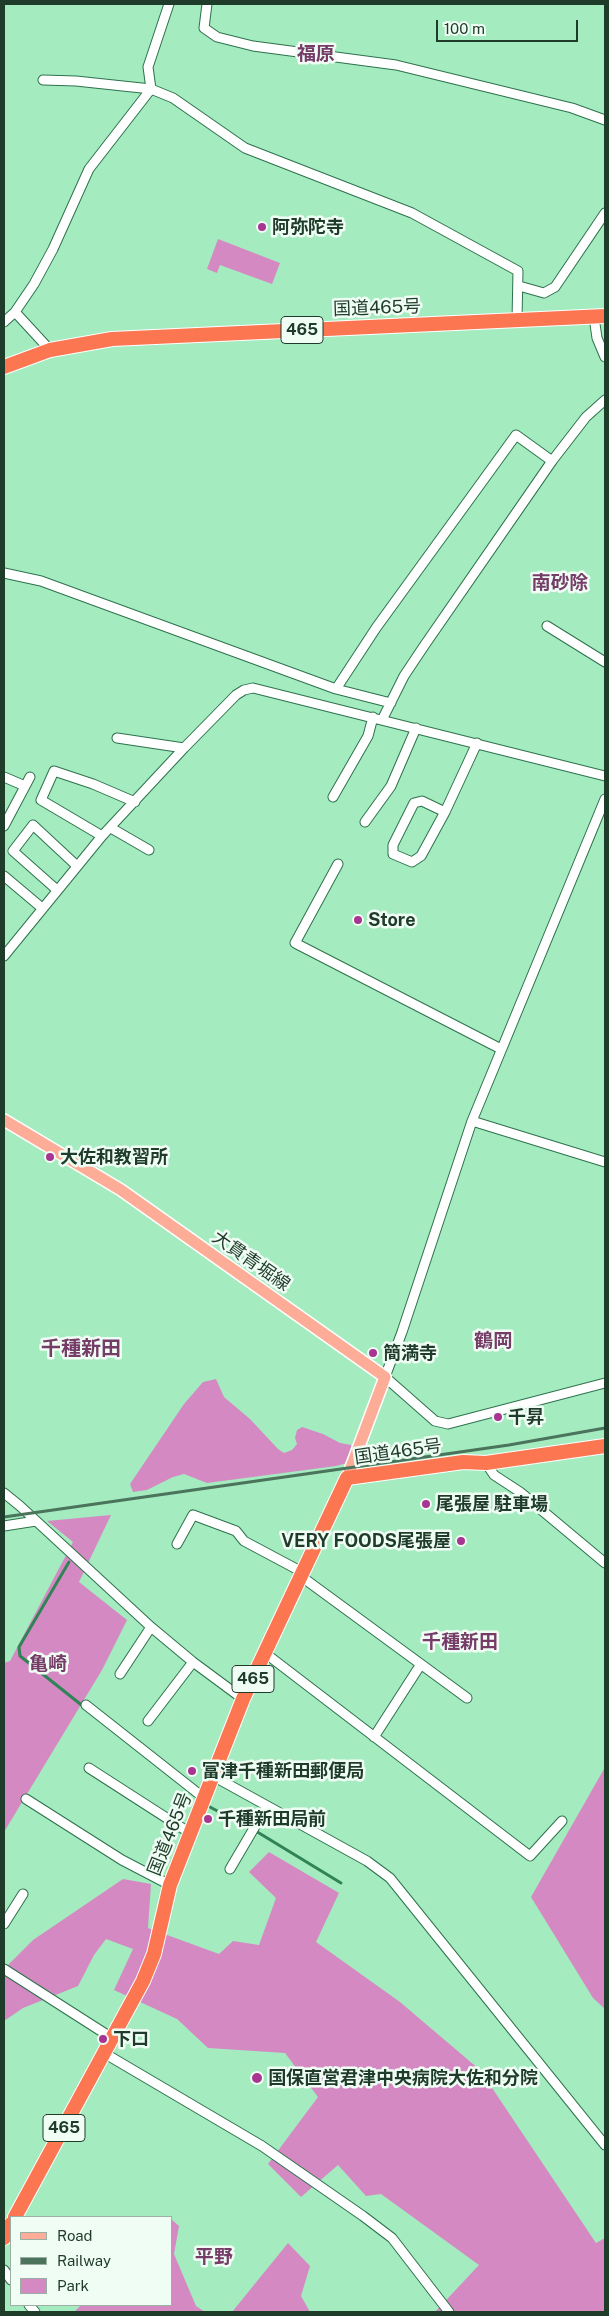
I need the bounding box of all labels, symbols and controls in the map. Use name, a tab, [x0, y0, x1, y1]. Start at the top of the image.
scale bar	[439, 10, 582, 42]
text: 100 m	[444, 20, 485, 37]
district label: 福原	[297, 43, 335, 65]
place label: 阿弥陀寺	[272, 216, 344, 238]
marker: 阿弥陀寺	[256, 221, 268, 233]
street label: 国道465号	[333, 296, 421, 320]
road number: 465	[281, 316, 323, 344]
district label: 南砂除	[532, 572, 588, 594]
place label: Store	[368, 909, 416, 931]
marker: Store	[352, 914, 364, 926]
place label: 大佐和教習所	[60, 1146, 168, 1168]
marker: 大佐和教習所	[44, 1151, 56, 1163]
street label: 大貫青堀線	[208, 1226, 294, 1296]
district label: 鶴岡	[474, 1330, 512, 1352]
district label: 千種新田	[41, 1337, 121, 1361]
place label: 簡満寺	[383, 1342, 437, 1364]
marker: 簡満寺	[367, 1347, 379, 1359]
place label: 千昇	[508, 1406, 544, 1428]
marker: 千昇	[492, 1411, 504, 1423]
street label: 国道465号	[353, 1435, 443, 1469]
place label: 尾張屋 駐車場	[436, 1493, 548, 1515]
marker: 尾張屋 駐車場	[420, 1498, 432, 1510]
place label: VERY FOODS尾張屋	[281, 1530, 451, 1552]
marker: VERY FOODS尾張屋	[455, 1535, 467, 1547]
district label: 千種新田	[422, 1631, 498, 1653]
district label: 亀崎	[29, 1653, 67, 1675]
road number: 465	[232, 1666, 274, 1692]
place label: 富津千種新田郵便局	[202, 1760, 364, 1782]
marker: 富津千種新田郵便局	[186, 1765, 198, 1777]
street label: 国道465号	[143, 1789, 197, 1879]
place label: 千種新田局前	[218, 1808, 326, 1830]
marker: 千種新田局前	[202, 1813, 214, 1825]
place label: 下口	[113, 2028, 149, 2050]
marker: 下口	[97, 2033, 109, 2045]
place label: 国保直営君津中央病院大佐和分院	[268, 2067, 538, 2089]
marker: 国保直営君津中央病院大佐和分院	[250, 2071, 264, 2085]
road number: 465	[43, 2114, 85, 2142]
legend	[10, 2216, 172, 2306]
text: Road	[57, 2227, 93, 2244]
district label: 平野	[195, 2246, 233, 2268]
text: Railway	[57, 2252, 111, 2269]
text: Park	[57, 2277, 89, 2294]

